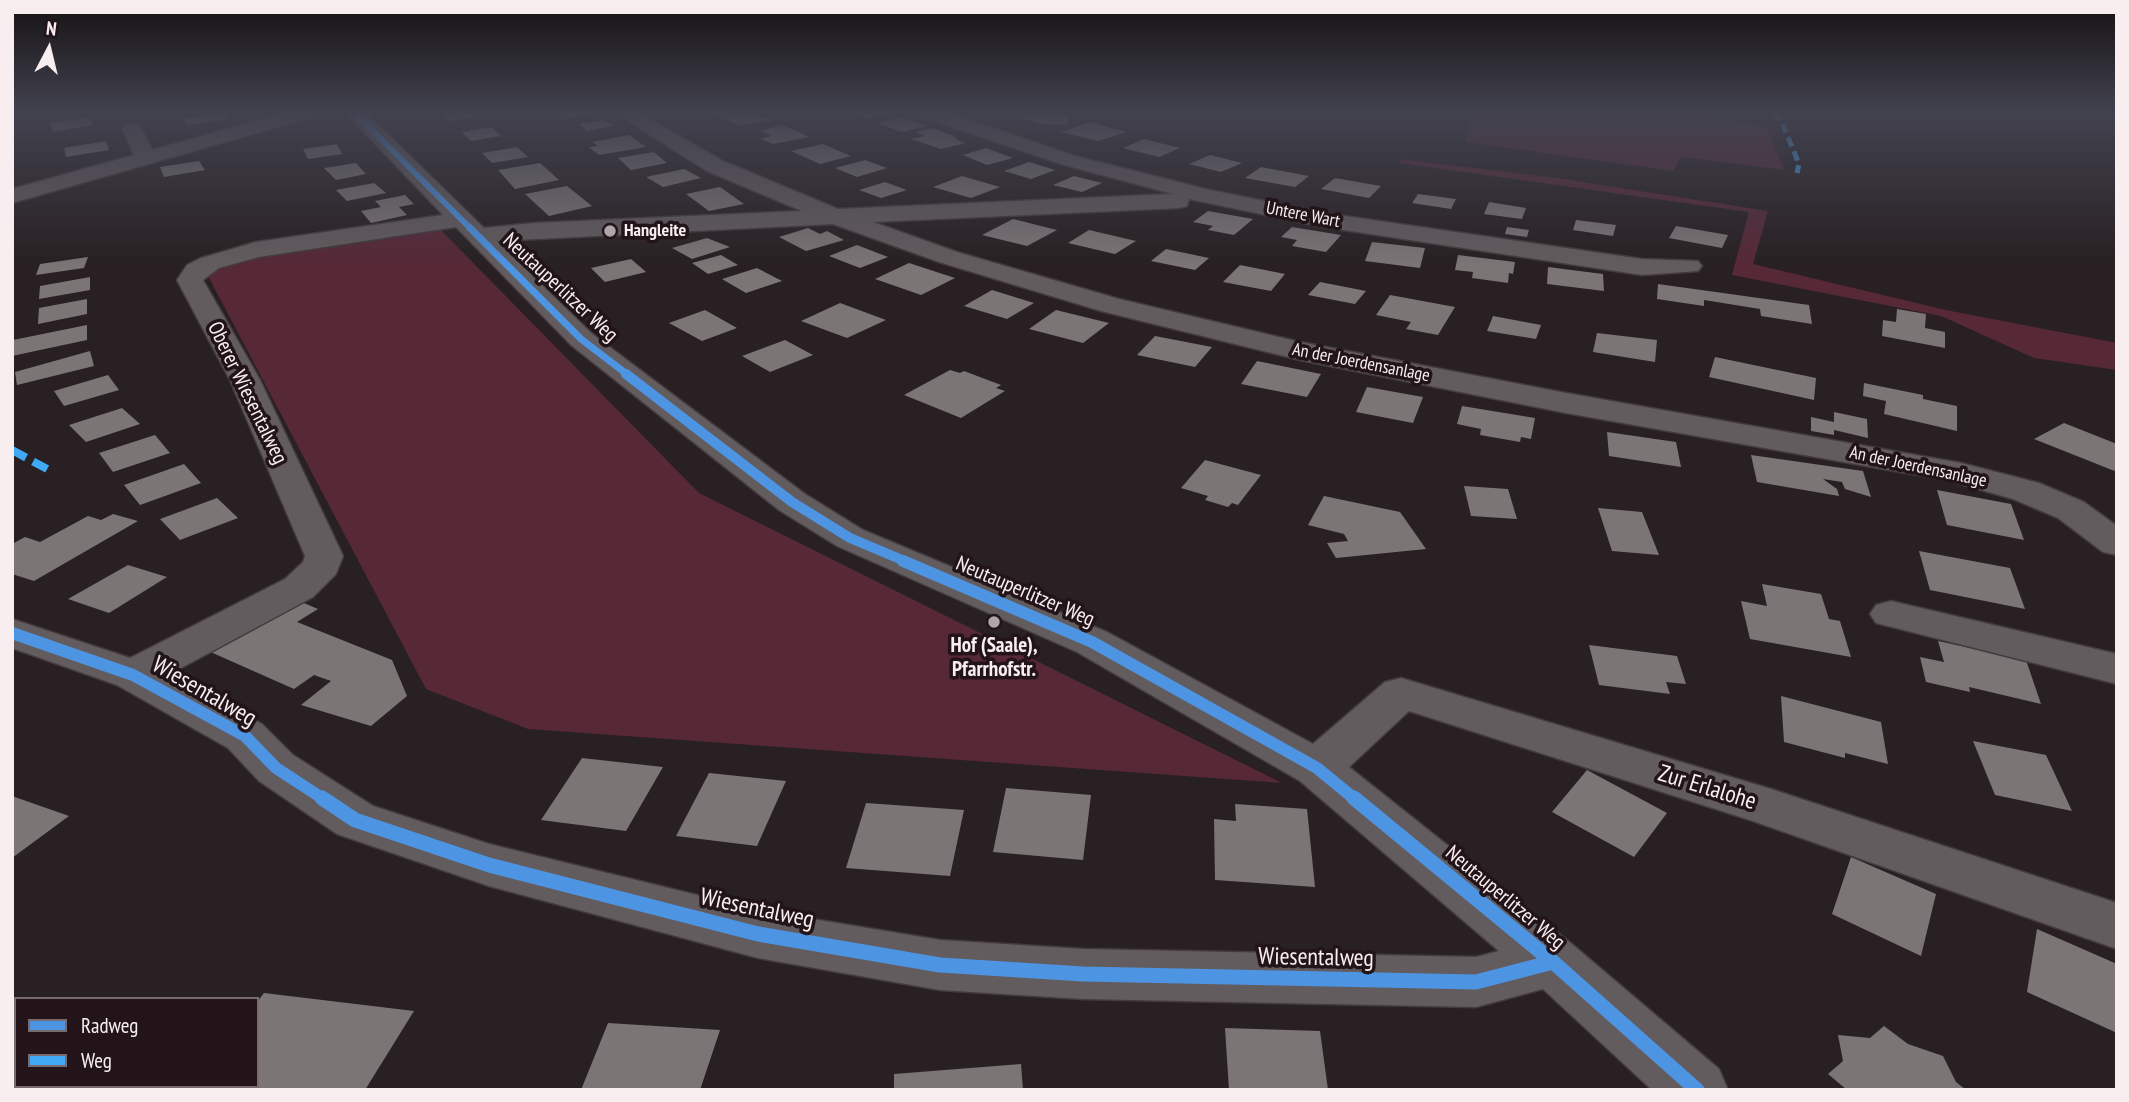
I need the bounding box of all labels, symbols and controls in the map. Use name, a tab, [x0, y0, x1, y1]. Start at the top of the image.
north arrow	[14, 14, 84, 84]
text: N	[45, 16, 58, 41]
street label: Untere Wart	[1264, 197, 1342, 233]
place label: Hangleite	[624, 220, 686, 242]
marker: Hangleite	[602, 223, 618, 239]
street label: Neutauperlitzer Weg	[497, 228, 623, 348]
street label: Oberer Wiesentalweg	[202, 318, 292, 468]
street label: An der Joerdensanlage	[1290, 339, 1432, 387]
street label: An der Joerdensanlage	[1847, 442, 1989, 492]
street label: Neutauperlitzer Weg	[952, 551, 1098, 633]
marker: Hof (Saale), Pfarrhofstr.	[986, 614, 1002, 630]
place label: Hof (Saale), Pfarrhofstr.	[951, 633, 1037, 683]
street label: Wiesentalweg	[147, 651, 261, 733]
street label: Zur Erlalohe	[1655, 760, 1759, 816]
street label: Neutauperlitzer Weg	[1440, 841, 1570, 955]
street label: Wiesentalweg	[697, 883, 817, 935]
street label: Wiesentalweg	[1258, 943, 1374, 973]
legend	[14, 997, 259, 1088]
text: Radweg	[81, 1012, 138, 1039]
text: Weg	[81, 1047, 112, 1074]

